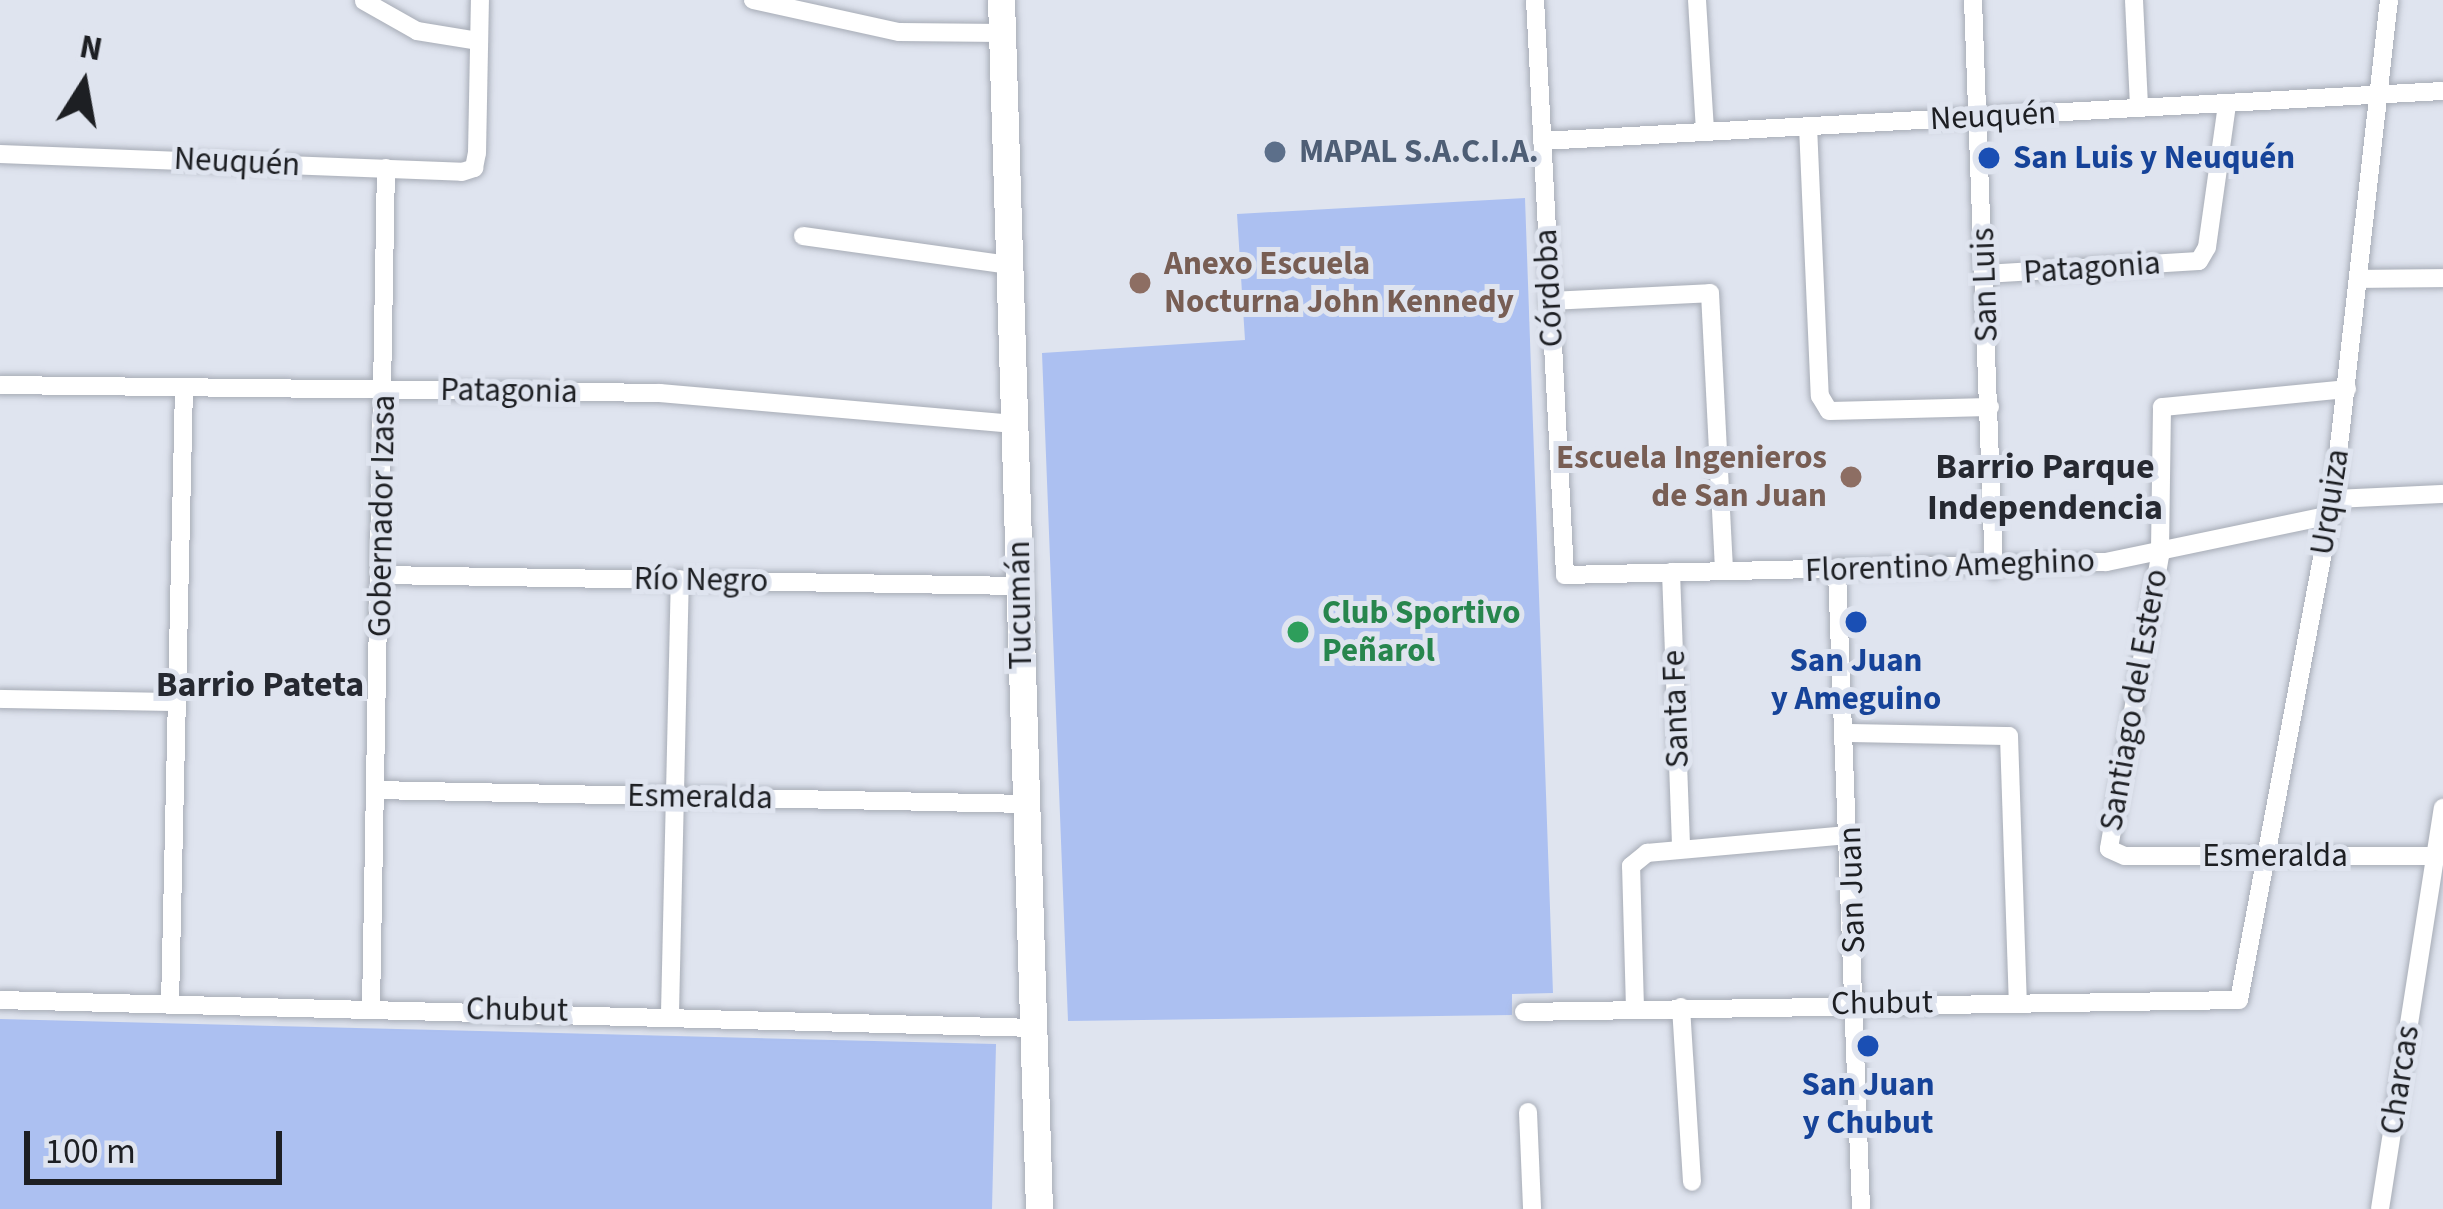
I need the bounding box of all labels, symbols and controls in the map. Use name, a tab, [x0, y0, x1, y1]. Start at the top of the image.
text: N	[76, 23, 106, 73]
north arrow	[24, 24, 144, 144]
street label: Neuquén	[1929, 93, 2057, 139]
place label: MAPAL S.A.C.I.A.	[1299, 132, 1539, 172]
place label: San Luis y Neuquén	[2013, 138, 2295, 178]
street label: Neuquén	[173, 139, 301, 185]
marker: MAPAL S.A.C.I.A.	[1262, 139, 1288, 165]
marker: San Luis y Neuquén	[1976, 145, 2002, 171]
street label: San Luis	[1963, 227, 2007, 343]
street label: Córdoba	[1526, 228, 1572, 348]
street label: Patagonia	[2022, 243, 2162, 293]
place label: Anexo Escuela Nocturna John Kennedy	[1164, 244, 1514, 322]
marker: Anexo Escuela Nocturna John Kennedy	[1127, 270, 1153, 296]
street label: Patagonia	[440, 370, 578, 412]
street label: Gobernador Izasa	[360, 395, 404, 637]
place label: Escuela Ingenieros de San Juan	[1556, 438, 1827, 516]
district label: Barrio Parque Independencia	[1927, 444, 2163, 529]
street label: Urquiza	[2302, 446, 2358, 558]
marker: Escuela Ingenieros de San Juan	[1838, 464, 1864, 490]
street label: Tucumán	[999, 540, 1041, 670]
street label: Florentino Ameghino	[1804, 541, 2096, 591]
street label: Río Negro	[633, 559, 769, 601]
street label: Santiago del Estero	[2091, 566, 2177, 834]
place label: Club Sportivo Peñarol	[1322, 593, 1521, 671]
marker: San Juan y Ameguino	[1843, 609, 1869, 635]
marker: Club Sportivo Peñarol	[1285, 619, 1311, 645]
place label: San Juan y Ameguino	[1771, 641, 1941, 719]
street label: Santa Fe	[1654, 649, 1698, 769]
district label: Barrio Pateta	[156, 663, 364, 707]
street label: Esmeralda	[627, 776, 773, 818]
street label: San Juan	[1830, 826, 1874, 954]
street label: Esmeralda	[2202, 836, 2348, 876]
street label: Chubut	[1831, 982, 1933, 1024]
street label: Chubut	[466, 989, 568, 1031]
street label: Charcas	[2372, 1023, 2428, 1137]
marker: San Juan y Chubut	[1855, 1033, 1881, 1059]
place label: San Juan y Chubut	[1801, 1065, 1935, 1143]
scale bar	[30, 1107, 288, 1181]
text: 100 m	[45, 1126, 136, 1177]

